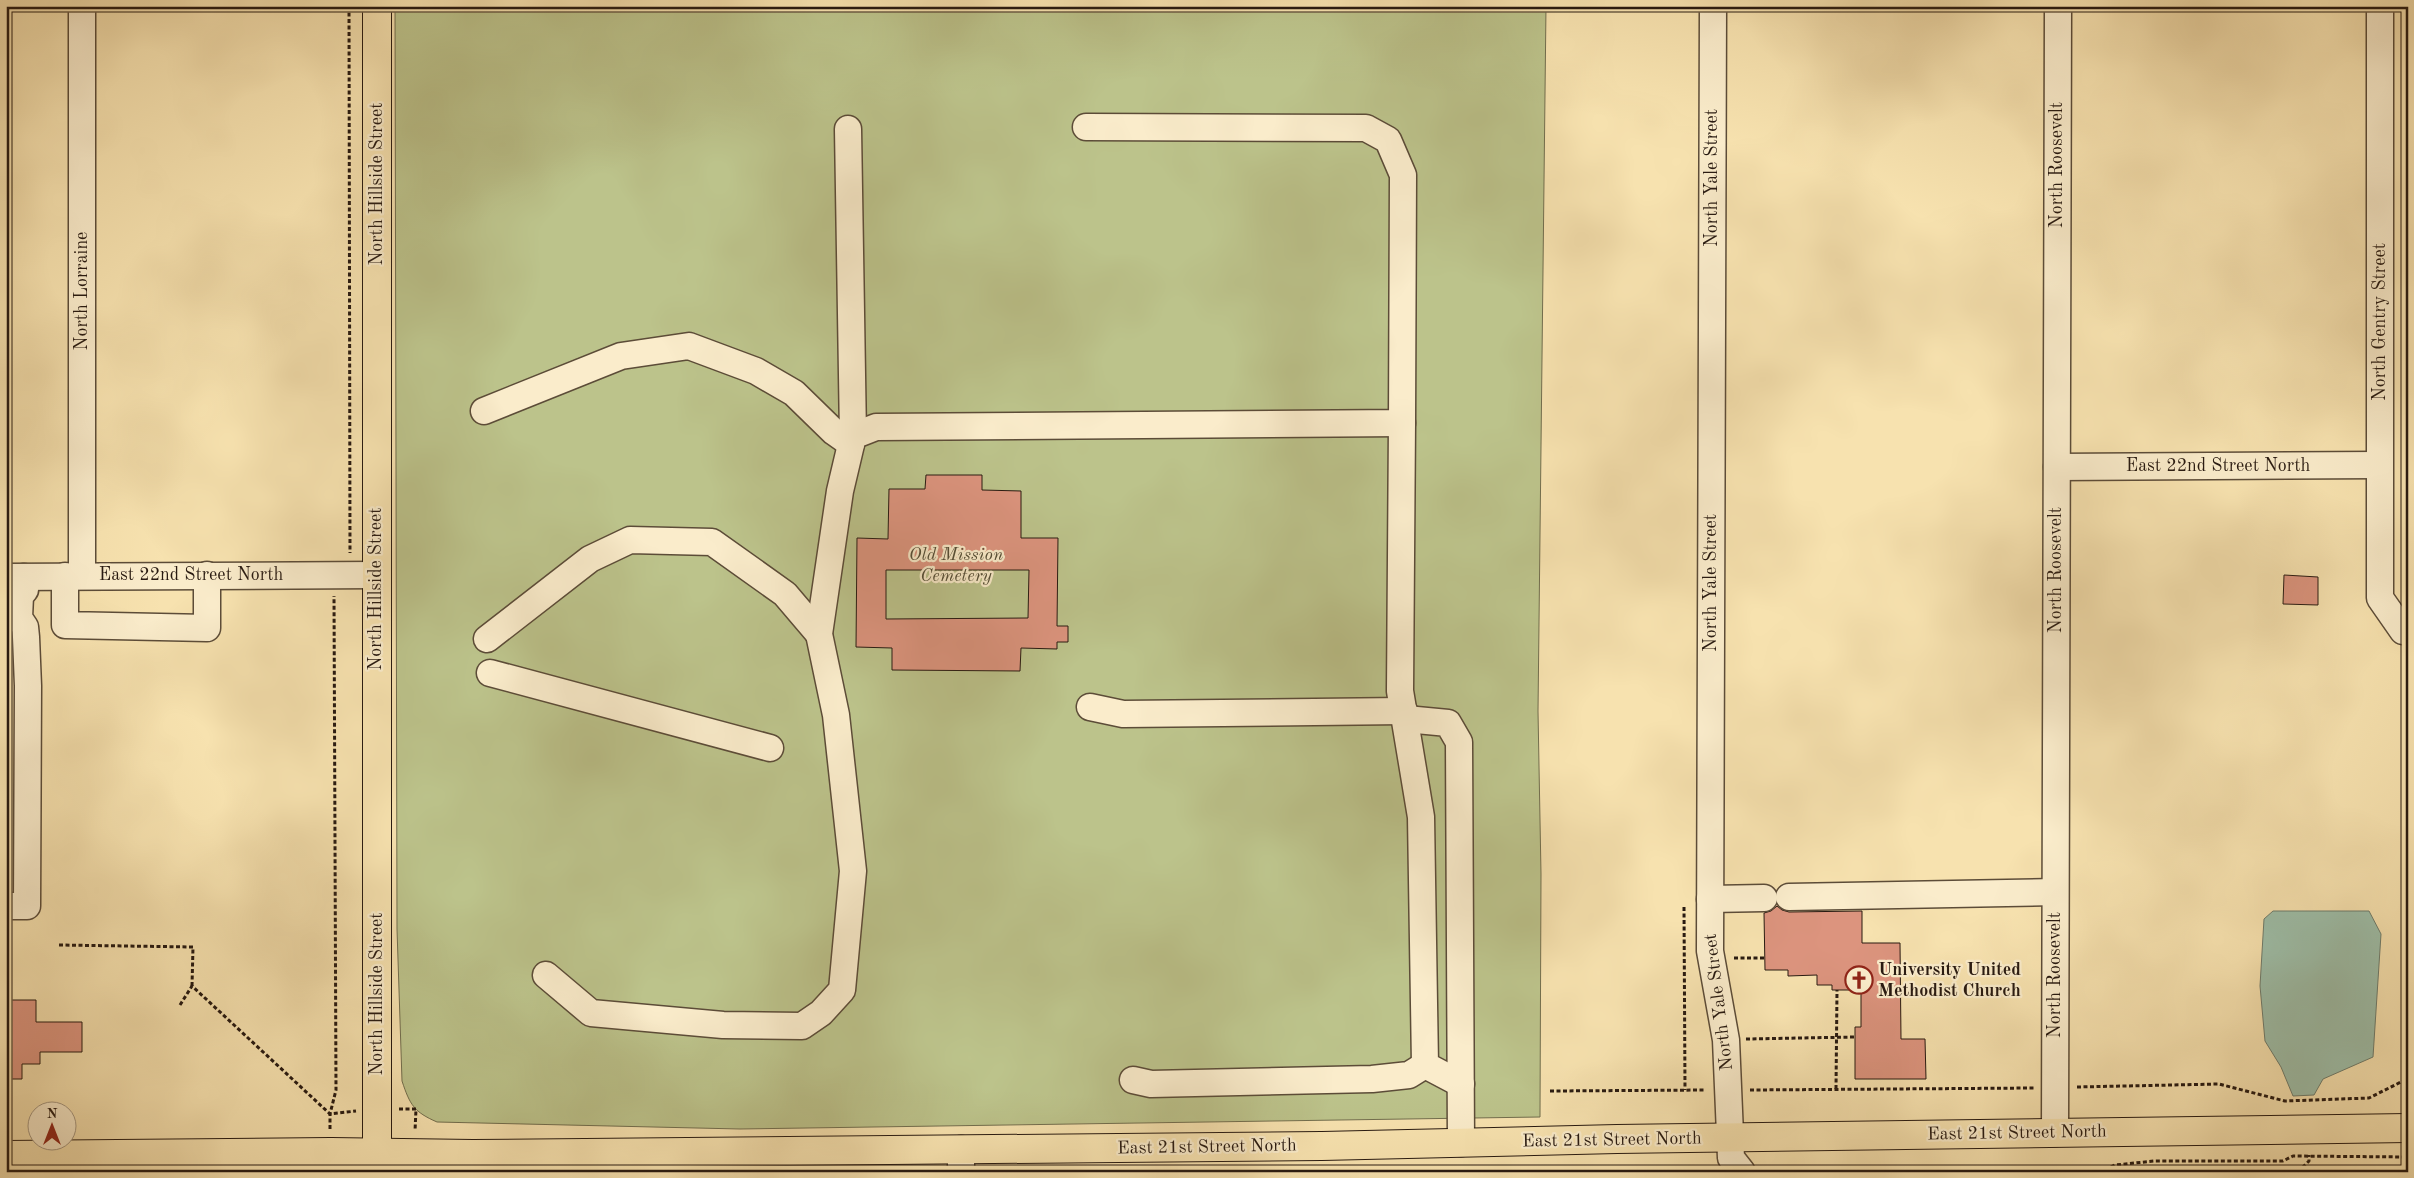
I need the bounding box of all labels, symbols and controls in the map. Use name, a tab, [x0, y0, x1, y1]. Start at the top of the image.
street label: North Hillside Street	[368, 102, 386, 266]
street label: North Roosevelt	[2048, 102, 2066, 228]
street label: North Yale Street	[1703, 109, 1721, 247]
street label: North Lorraine	[73, 232, 91, 350]
street label: North Gentry Street	[2371, 243, 2389, 401]
street label: East 22nd Street North	[2126, 457, 2310, 475]
street label: North Hillside Street	[367, 507, 385, 671]
street label: North Roosevelt	[2047, 507, 2065, 633]
street label: North Yale Street	[1702, 514, 1720, 652]
park label: Old Mission Cemetery	[909, 546, 1003, 585]
street label: East 22nd Street North	[99, 566, 283, 584]
street label: North Hillside Street	[368, 912, 386, 1076]
street label: North Roosevelt	[2046, 912, 2064, 1038]
street label: North Yale Street	[1702, 932, 1736, 1072]
place label: University United Methodist Church	[1878, 961, 2021, 1000]
church icon: University United Methodist Church	[1844, 965, 1874, 995]
north arrow	[28, 1100, 78, 1150]
text: N	[47, 1107, 58, 1121]
street label: East 21st Street North	[1927, 1122, 2107, 1144]
street label: East 21st Street North	[1522, 1129, 1702, 1151]
street label: East 21st Street North	[1117, 1136, 1297, 1158]

